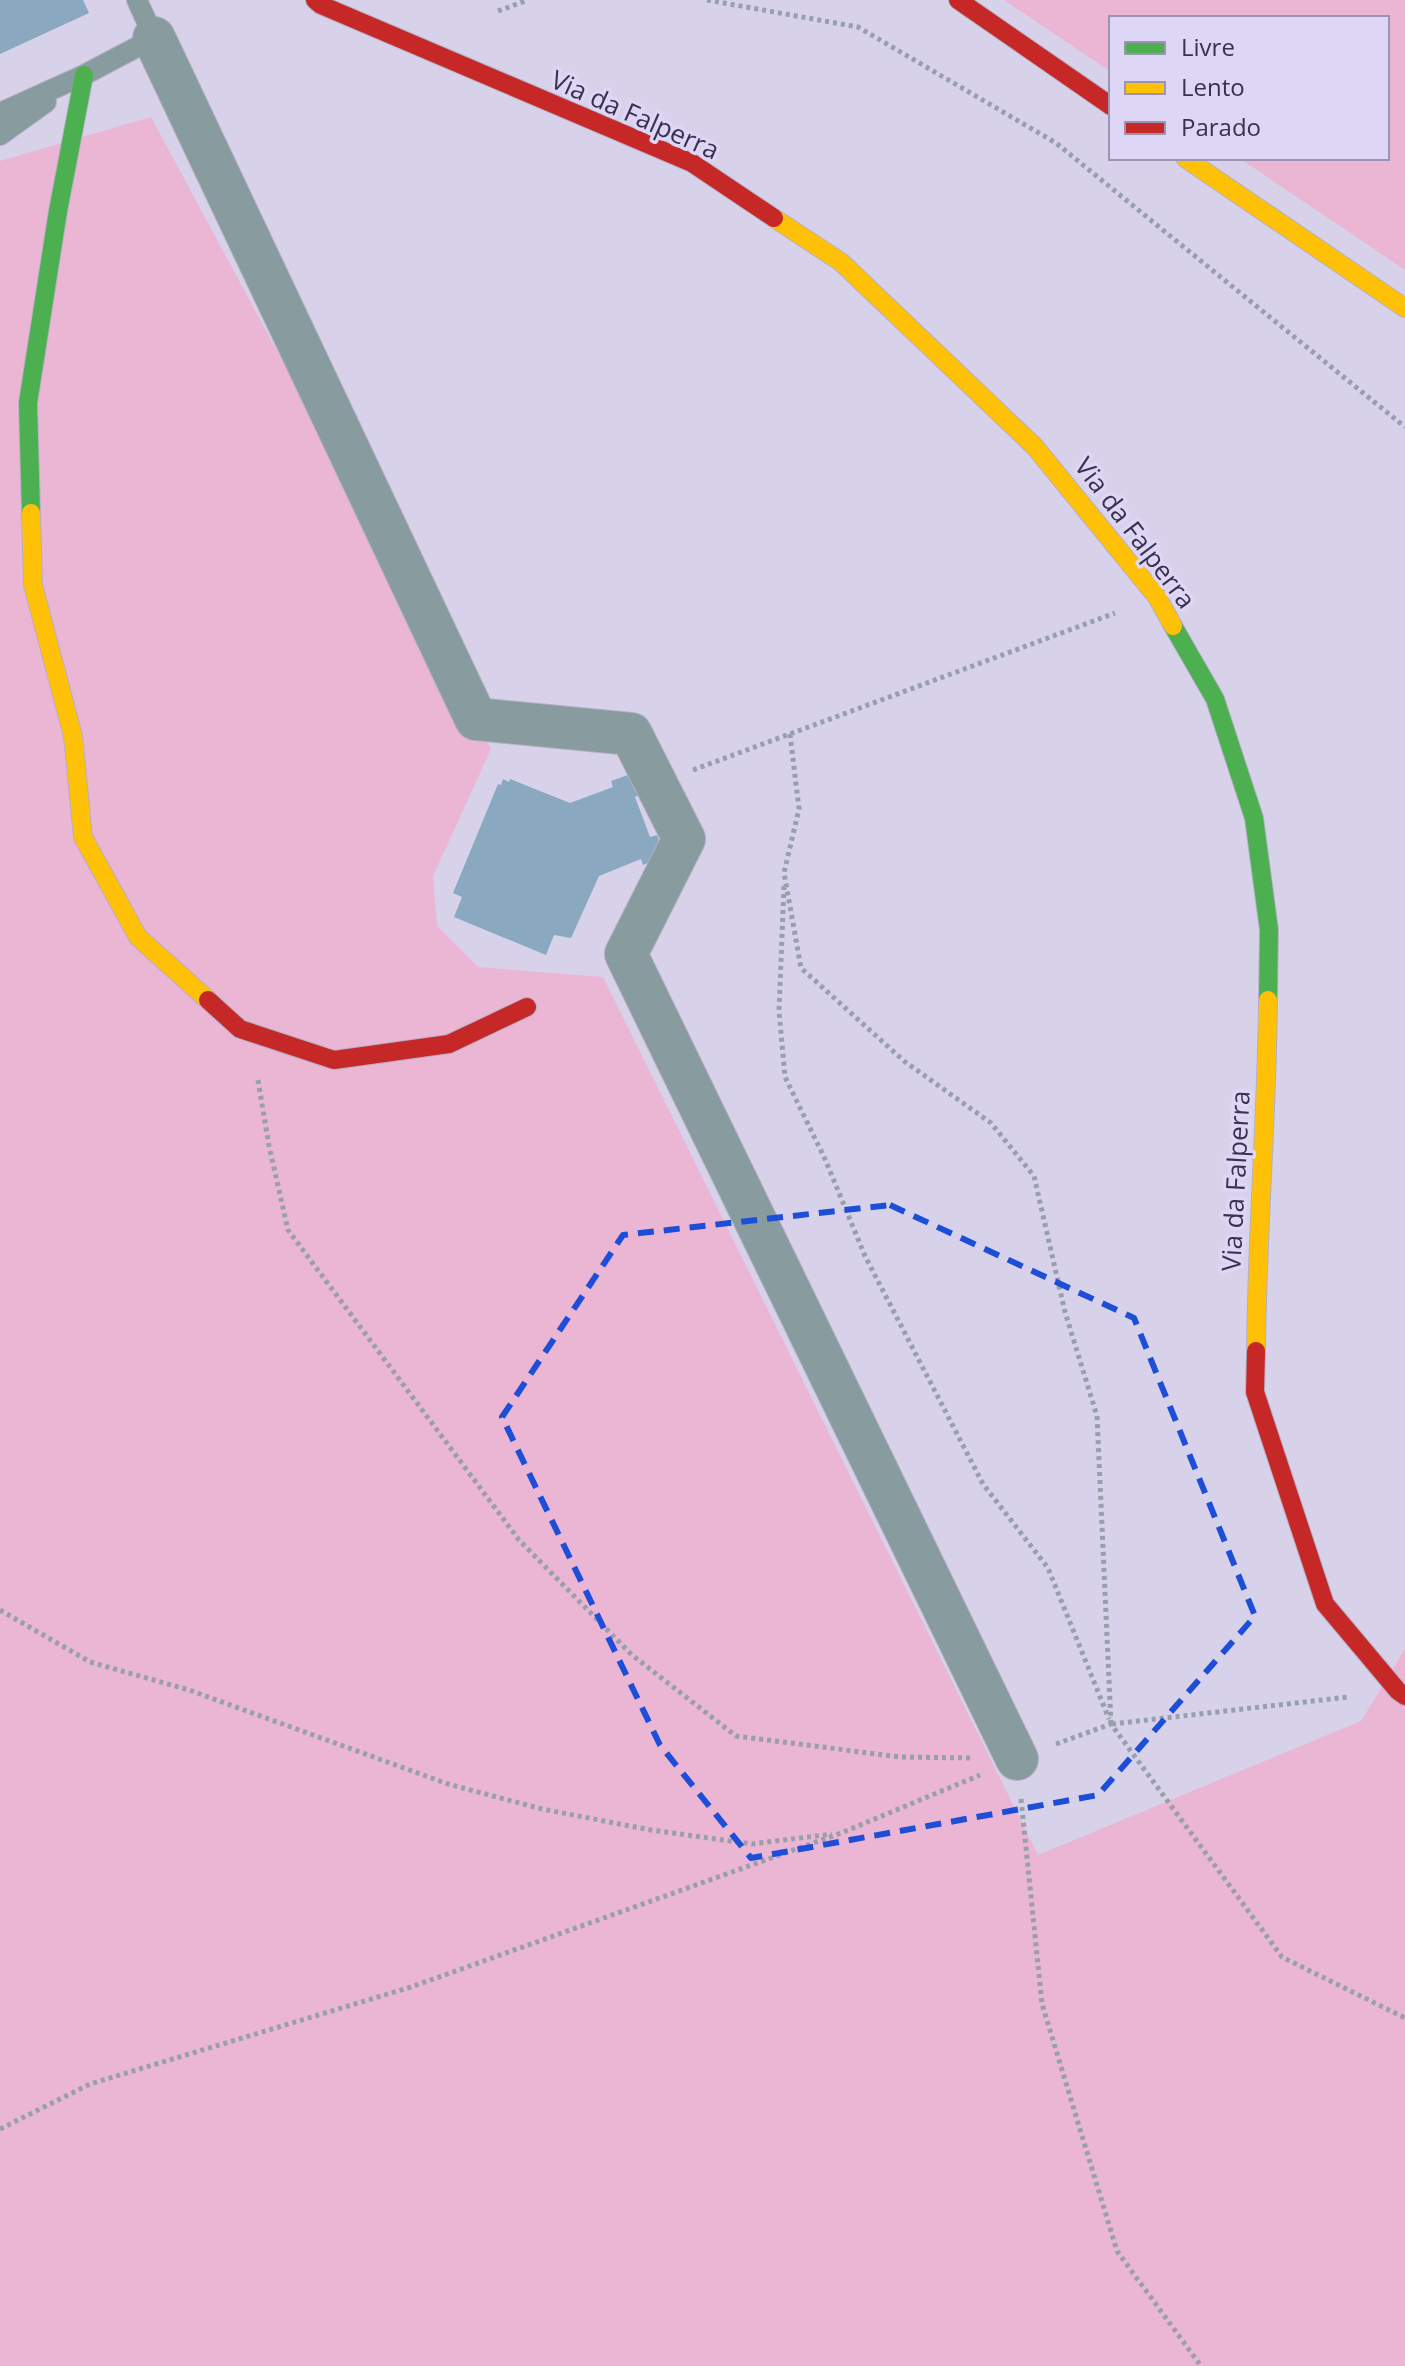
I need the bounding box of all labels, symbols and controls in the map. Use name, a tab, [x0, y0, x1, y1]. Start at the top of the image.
legend	[1109, 16, 1389, 160]
text: Livre	[1181, 30, 1235, 63]
street label: Via da Falperra	[545, 61, 725, 167]
text: Lento	[1181, 70, 1245, 103]
text: Parado	[1181, 110, 1261, 143]
street label: Via da Falperra	[1067, 449, 1205, 616]
street label: Via da Falperra	[1212, 1090, 1258, 1272]

